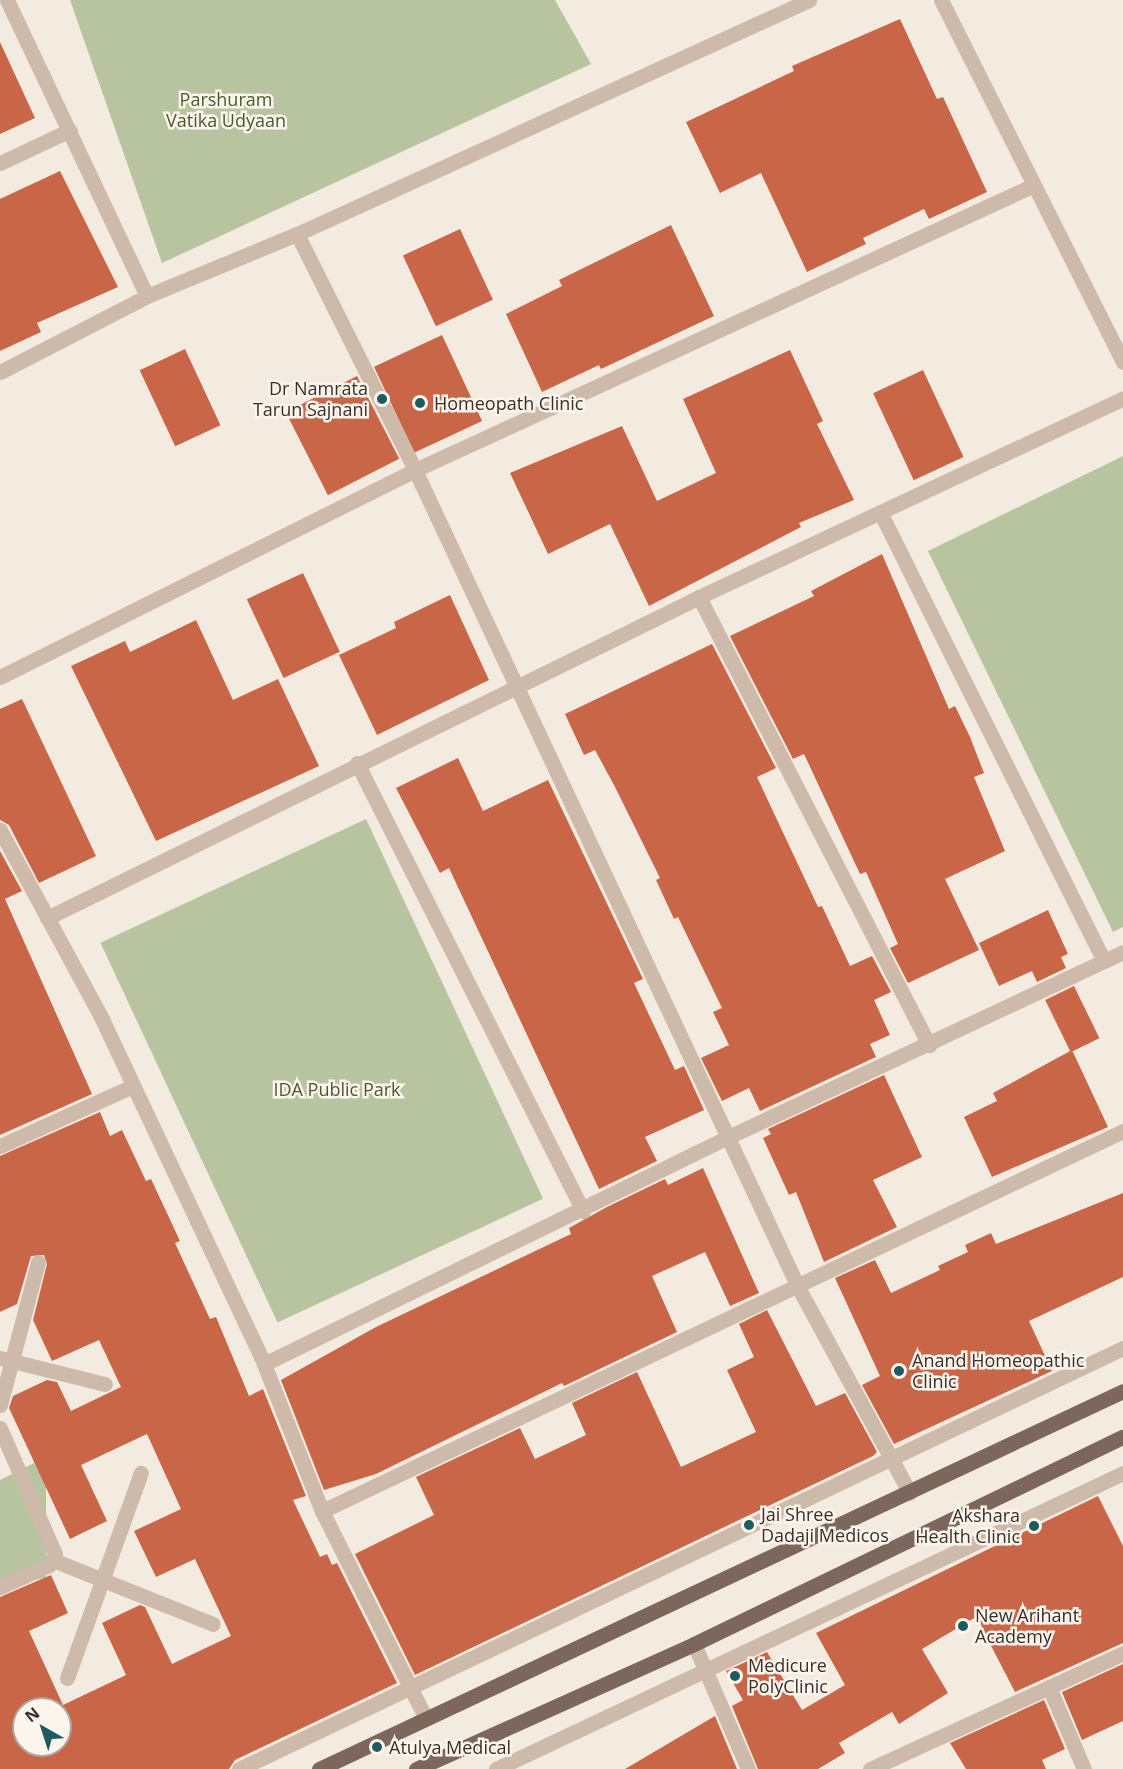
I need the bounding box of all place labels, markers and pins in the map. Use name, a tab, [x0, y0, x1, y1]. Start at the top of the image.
place label: Dr Namrata Tarun Sajnani	[253, 378, 368, 420]
marker: Dr Namrata Tarun Sajnani	[373, 390, 391, 408]
place label: Homeopath Clinic	[434, 392, 583, 414]
marker: Homeopath Clinic	[411, 394, 429, 412]
place label: Anand Homeopathic Clinic	[912, 1350, 1084, 1392]
marker: Anand Homeopathic Clinic	[890, 1362, 908, 1380]
place label: Jai Shree Dadaji Medicos	[761, 1504, 889, 1546]
place label: Akshara Health Clinic	[915, 1505, 1020, 1547]
marker: Akshara Health Clinic	[1025, 1517, 1043, 1535]
marker: Jai Shree Dadaji Medicos	[742, 1518, 756, 1532]
place label: New Arihant Academy	[975, 1605, 1079, 1648]
marker: New Arihant Academy	[956, 1619, 970, 1633]
place label: Medicure PolyClinic	[748, 1655, 828, 1698]
marker: Medicure PolyClinic	[726, 1667, 744, 1685]
place label: Atulya Medical	[389, 1736, 511, 1758]
marker: Atulya Medical	[370, 1740, 384, 1754]

